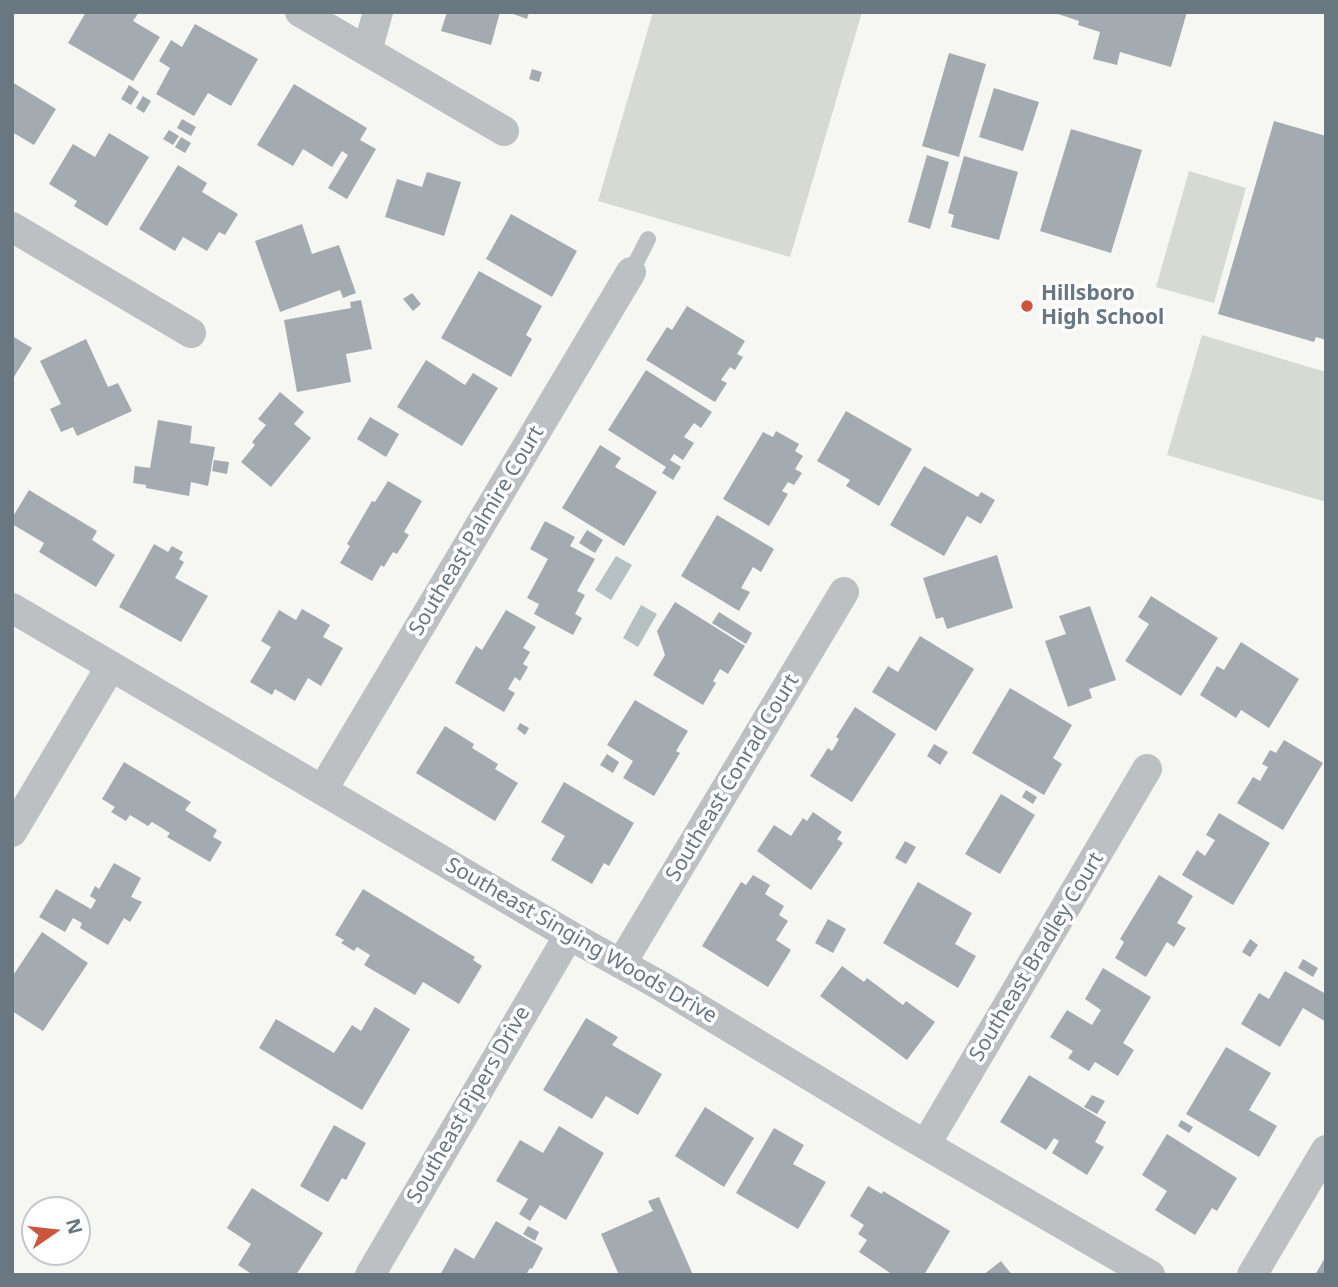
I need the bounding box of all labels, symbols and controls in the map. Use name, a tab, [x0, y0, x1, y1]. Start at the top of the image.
place label: Hillsboro High School	[1041, 281, 1164, 331]
marker: Hillsboro High School	[1019, 298, 1035, 314]
street label: Southeast Palmire Court	[404, 422, 550, 640]
street label: Southeast Conrad Court	[661, 670, 805, 886]
street label: Southeast Bradley Court	[965, 848, 1109, 1066]
street label: Southeast Singing Woods Drive	[441, 853, 721, 1029]
street label: Southeast Pipers Drive	[402, 1002, 536, 1208]
north arrow	[21, 1196, 91, 1266]
text: N	[60, 1216, 89, 1237]

